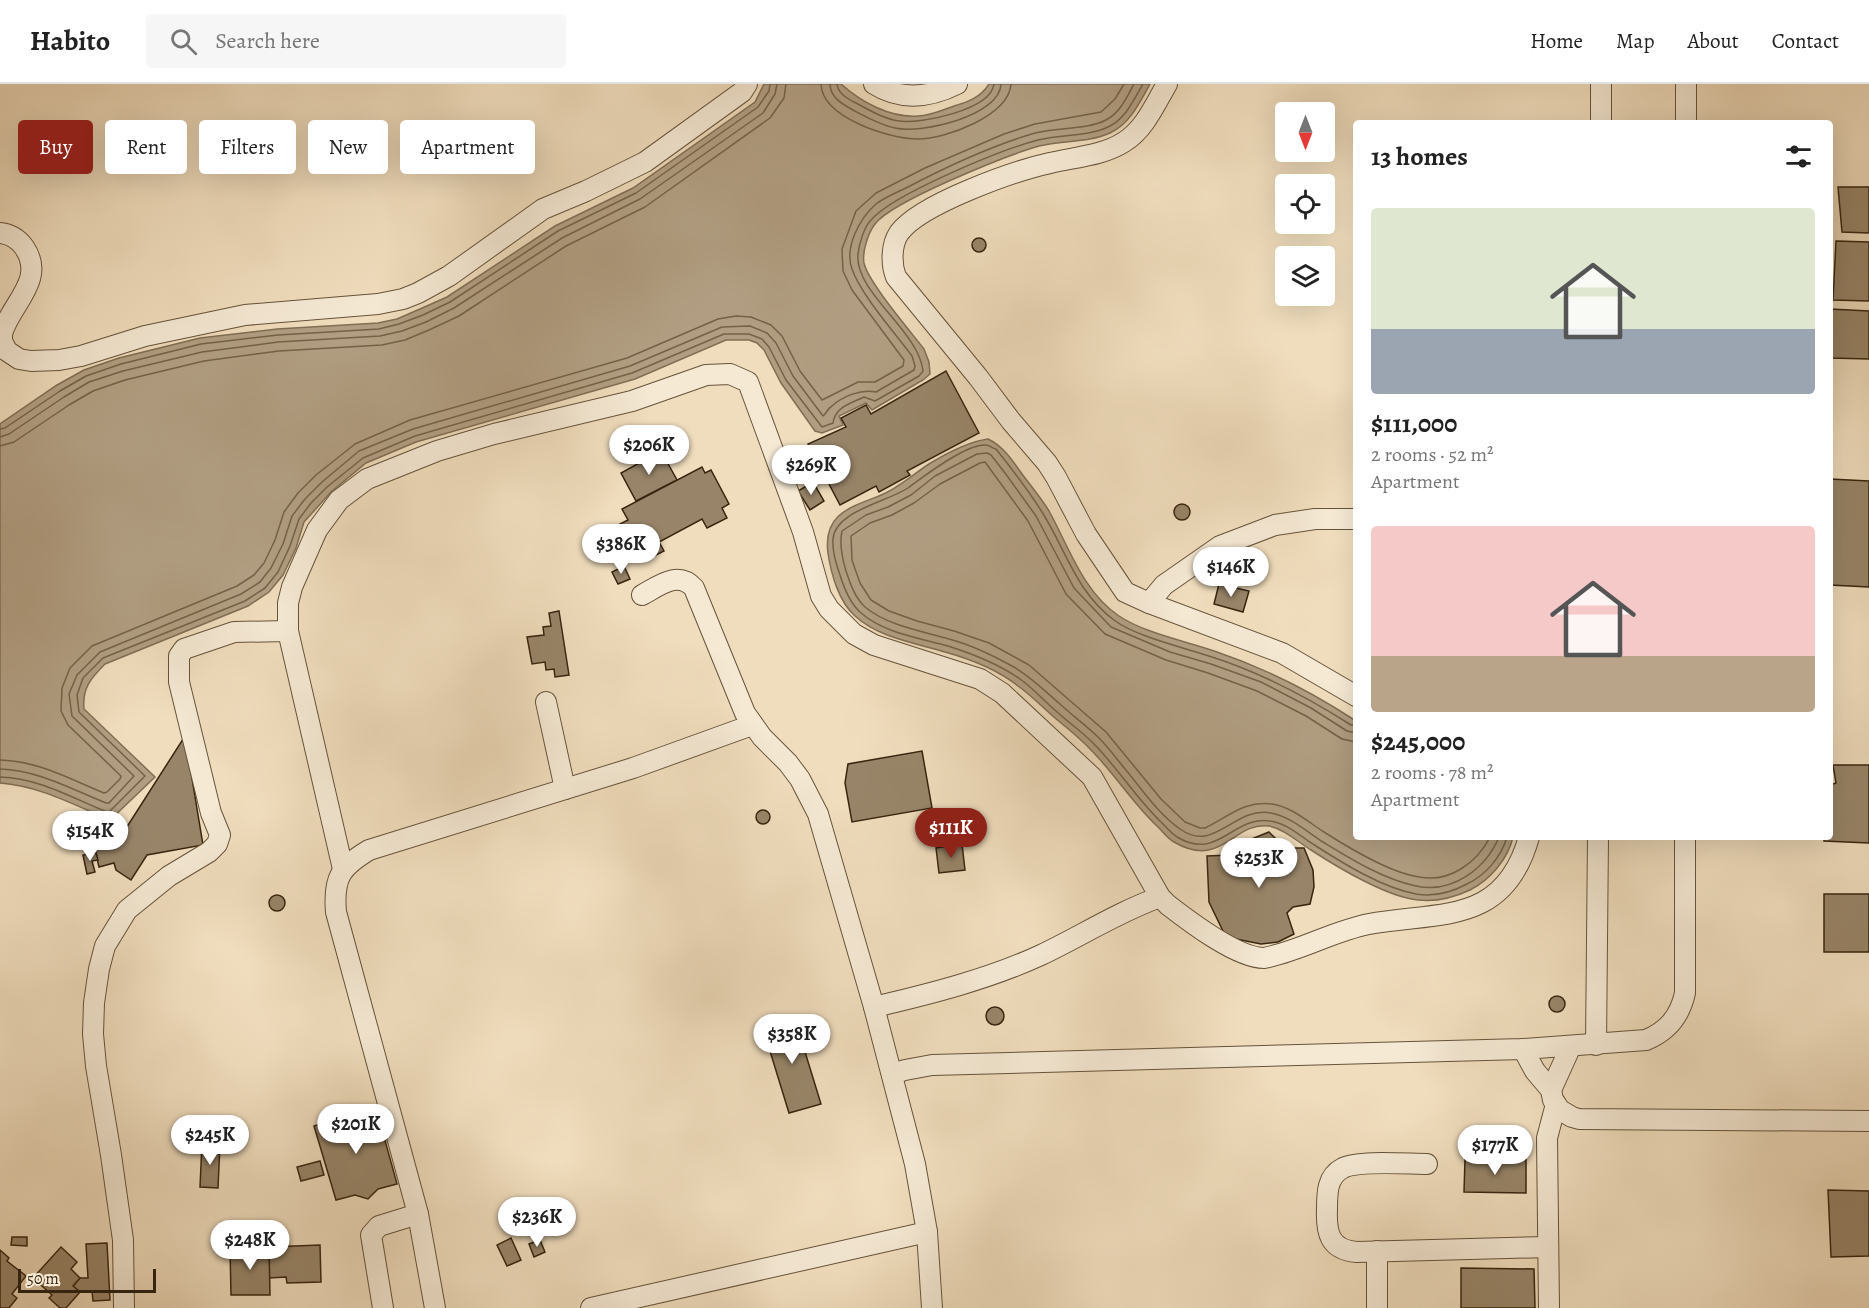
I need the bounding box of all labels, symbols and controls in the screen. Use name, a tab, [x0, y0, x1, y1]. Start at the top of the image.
search box	[146, 14, 566, 68]
text: Habito	[30, 22, 110, 60]
icon: search	[167, 25, 200, 58]
text: Search here	[215, 26, 320, 56]
text: Home	[1530, 27, 1583, 55]
text: Map	[1616, 27, 1654, 55]
text: About	[1687, 27, 1739, 55]
text: Contact	[1772, 27, 1839, 55]
north arrow	[1275, 102, 1335, 162]
map controls	[1275, 102, 1335, 306]
chip: Buy	[18, 120, 93, 174]
chip: Rent	[105, 120, 187, 174]
chip: Filters	[199, 120, 296, 174]
chip: New	[308, 120, 388, 174]
chip: Apartment	[400, 120, 535, 174]
text: 13 homes	[1371, 139, 1468, 174]
icon: filters	[1782, 140, 1815, 173]
button: locate	[1275, 174, 1335, 234]
button: layers	[1275, 246, 1335, 306]
icon: home	[1539, 247, 1647, 355]
text: $111,000	[1371, 406, 1457, 441]
pin: $206K	[607, 425, 691, 476]
text: $206K	[623, 431, 675, 458]
text: 2 rooms · 52 m²	[1371, 441, 1494, 468]
pin: $269K	[769, 445, 853, 496]
text: $269K	[786, 451, 836, 478]
text: Apartment	[1371, 468, 1460, 495]
pin: $386K	[579, 524, 663, 575]
text: $386K	[596, 530, 646, 557]
pin: $146K	[1189, 547, 1273, 598]
text: $146K	[1207, 553, 1255, 580]
icon: home	[1539, 565, 1647, 673]
text: $245,000	[1371, 724, 1465, 759]
text: 2 rooms · 78 m²	[1371, 759, 1494, 786]
text: Apartment	[1371, 786, 1460, 813]
pin: $111K	[909, 808, 993, 859]
pin: $154K	[48, 811, 132, 862]
text: $111K	[929, 814, 973, 841]
text: $154K	[66, 817, 114, 844]
pin: $253K	[1217, 838, 1301, 889]
text: $253K	[1234, 844, 1284, 871]
pin: $358K	[750, 1014, 834, 1065]
text: $358K	[767, 1020, 817, 1047]
pin: $201K	[314, 1104, 398, 1155]
text: $201K	[331, 1110, 381, 1137]
pin: $245K	[168, 1115, 252, 1166]
text: $245K	[185, 1121, 235, 1148]
pin: $177K	[1453, 1125, 1537, 1176]
text: $177K	[1472, 1131, 1518, 1158]
pin: $236K	[495, 1197, 579, 1248]
text: $236K	[512, 1203, 562, 1230]
pin: $248K	[208, 1220, 292, 1271]
text: $248K	[224, 1226, 276, 1253]
scale bar	[18, 1266, 156, 1294]
text: 50 m	[27, 1268, 59, 1290]

